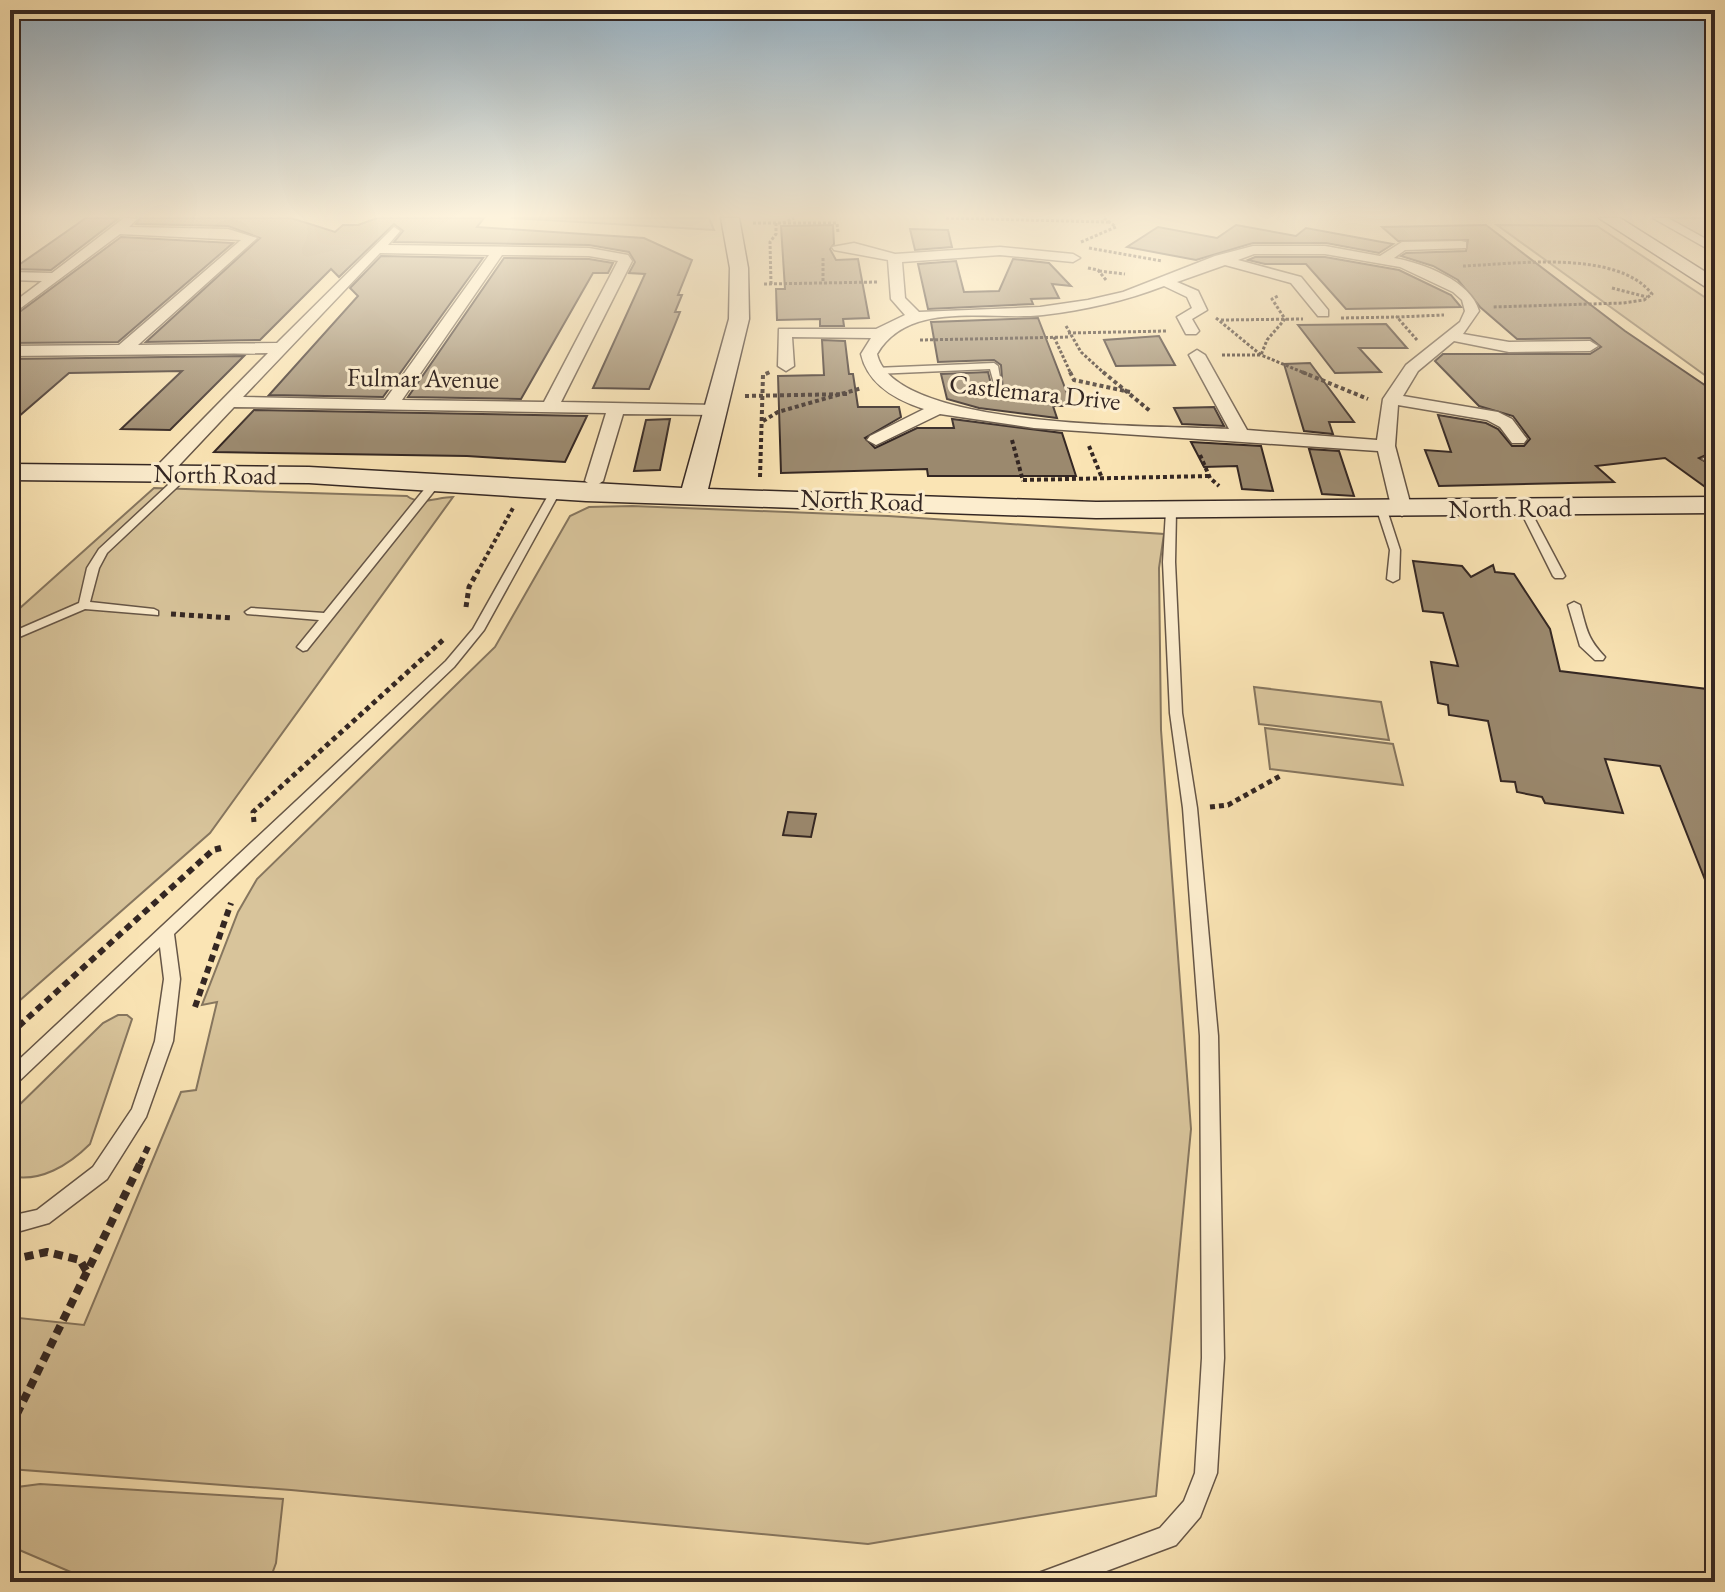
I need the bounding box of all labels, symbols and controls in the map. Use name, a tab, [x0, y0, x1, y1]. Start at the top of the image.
street label: Fulmar Avenue	[347, 360, 499, 396]
street label: Castlemara Drive	[948, 366, 1122, 418]
street label: North Road	[153, 456, 278, 492]
street label: North Road	[800, 481, 925, 519]
street label: North Road	[1448, 490, 1573, 526]

